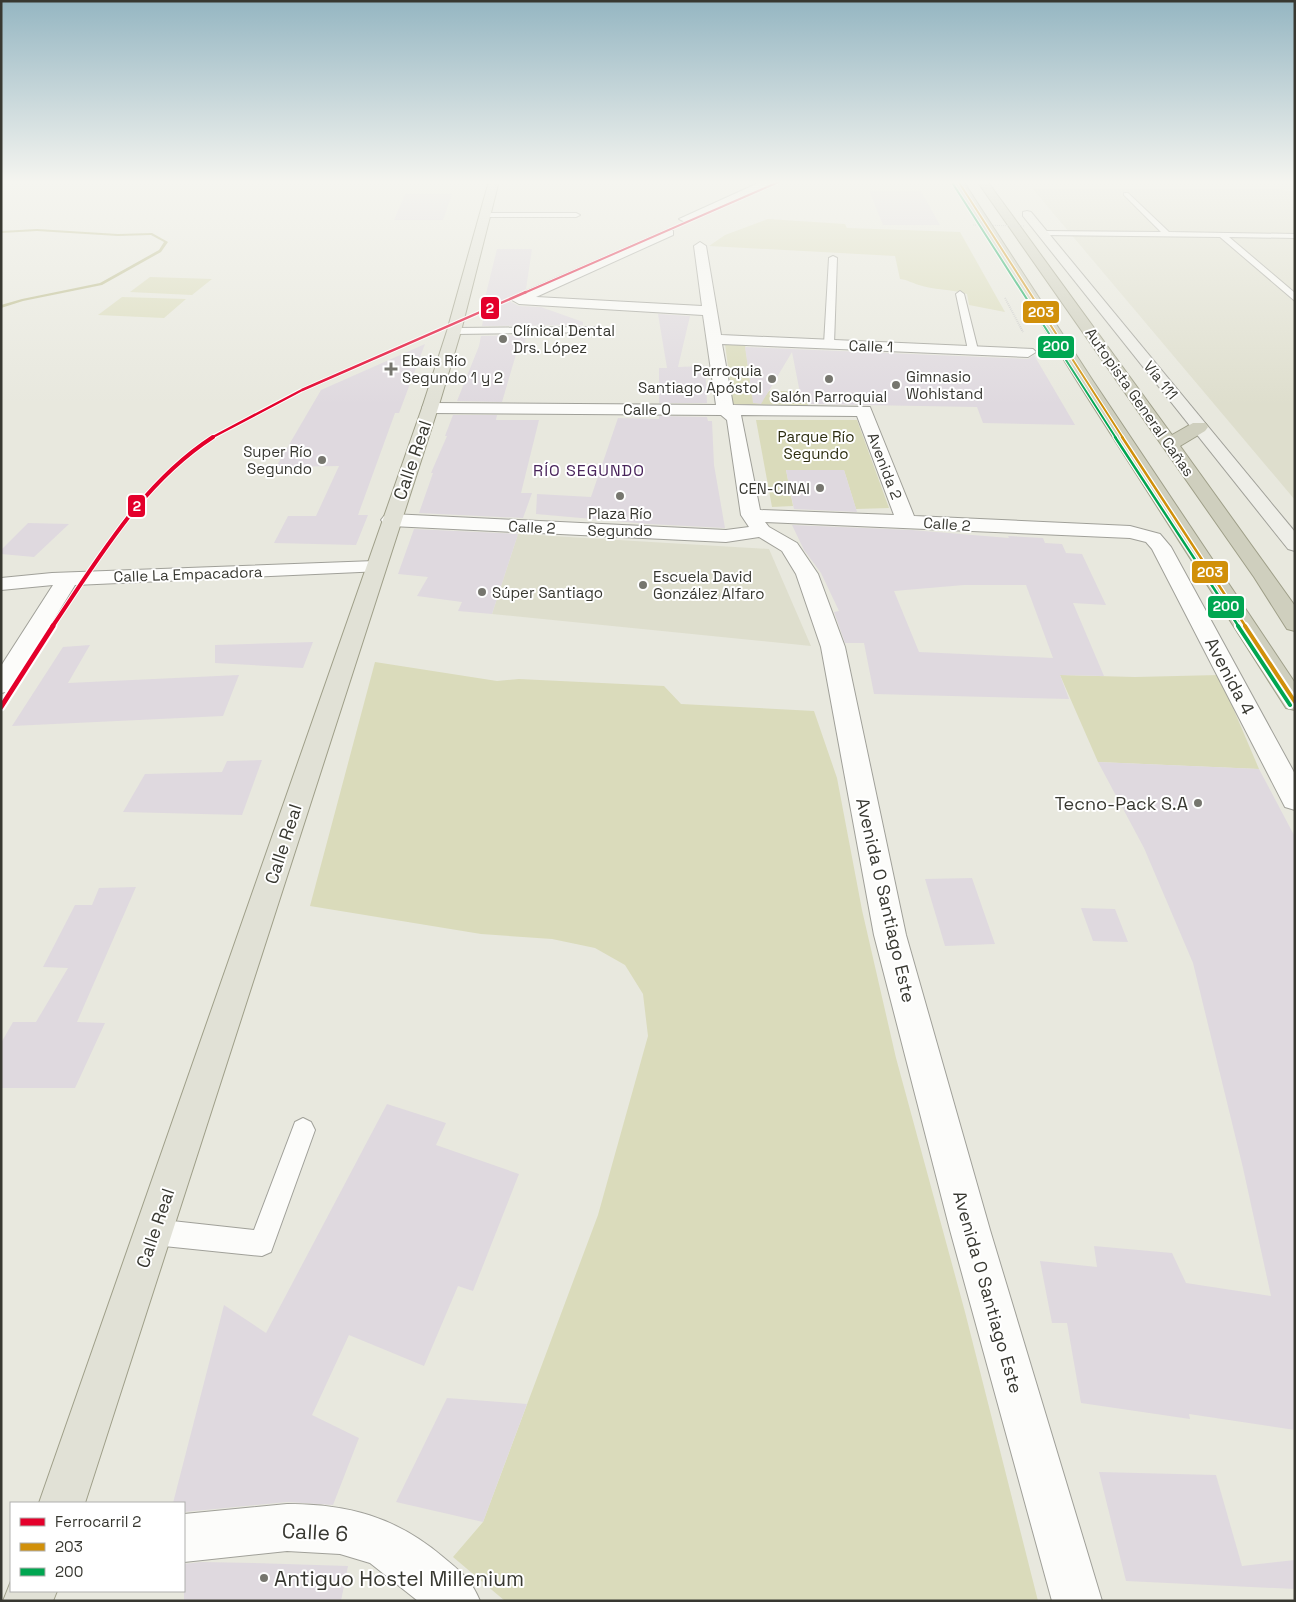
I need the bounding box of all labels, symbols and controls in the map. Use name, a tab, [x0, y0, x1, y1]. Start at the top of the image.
line badge: 2	[480, 296, 500, 320]
text: 2	[486, 299, 494, 317]
line badge: 203	[1022, 300, 1060, 324]
text: 203	[1028, 303, 1054, 321]
place label: Clínical Dental Drs. López	[513, 321, 615, 357]
street label: Autopista General Cañas	[1081, 324, 1199, 480]
marker: Clínical Dental Drs. López	[497, 333, 509, 345]
line badge: 200	[1037, 335, 1075, 359]
street label: Calle 1	[848, 336, 894, 356]
text: 200	[1043, 337, 1069, 355]
place label: Ebais Río Segundo 1 y 2	[402, 351, 503, 387]
street label: Vía 111	[1140, 357, 1182, 403]
place label: Parroquia Santiago Apóstol	[638, 361, 762, 397]
marker: Ebais Río Segundo 1 y 2	[384, 362, 398, 376]
place label: Gimnasio Wohlstand	[906, 367, 983, 403]
marker: Parroquia Santiago Apóstol	[766, 373, 778, 385]
marker: Salón Parroquial	[823, 373, 835, 385]
marker: Gimnasio Wohlstand	[890, 379, 902, 391]
place label: Salón Parroquial	[771, 387, 887, 406]
street label: Calle 0	[623, 400, 671, 419]
street label: Calle Real	[388, 417, 436, 503]
park label: Parque Río Segundo	[778, 427, 854, 463]
street label: Avenida 2	[864, 430, 906, 502]
place label: Super Río Segundo	[243, 442, 312, 478]
marker: Super Río Segundo	[316, 454, 328, 466]
district label: RÍO SEGUNDO	[533, 460, 645, 481]
place label: CEN-CINAI	[739, 479, 810, 498]
marker: CEN-CINAI	[814, 482, 826, 494]
marker: Plaza Río Segundo	[614, 490, 626, 502]
line badge: 2	[127, 494, 146, 518]
text: 2	[133, 497, 141, 515]
place label: Plaza Río Segundo	[587, 504, 653, 540]
street label: Calle 2	[923, 513, 971, 535]
street label: Calle 2	[508, 516, 556, 538]
line badge: 203	[1191, 560, 1229, 584]
street label: Calle La Empacadora	[113, 562, 263, 586]
text: 203	[1197, 563, 1223, 581]
place label: Escuela David González Alfaro	[653, 567, 764, 603]
marker: Escuela David González Alfaro	[637, 579, 649, 591]
place label: Súper Santiago	[492, 583, 603, 602]
marker: Súper Santiago	[476, 586, 488, 598]
line badge: 200	[1207, 595, 1245, 619]
text: 200	[1213, 597, 1239, 615]
street label: Avenida 4	[1200, 633, 1260, 719]
place label: Tecno-Pack S.A	[1055, 792, 1188, 815]
street label: Avenida 0 Santiago Este	[851, 795, 921, 1005]
marker: Tecno-Pack S.A	[1192, 797, 1204, 809]
street label: Calle Real	[259, 801, 307, 887]
street label: Calle Real	[131, 1185, 179, 1271]
street label: Avenida 0 Santiago Este	[948, 1188, 1028, 1396]
legend	[10, 1502, 185, 1592]
text: Ferrocarril 2	[55, 1512, 141, 1531]
street label: Calle 6	[281, 1517, 349, 1547]
text: 203	[55, 1537, 83, 1556]
text: 200	[55, 1562, 83, 1581]
place label: Antiguo Hostel Millenium	[274, 1565, 524, 1592]
marker: Antiguo Hostel Millenium	[258, 1572, 270, 1584]

